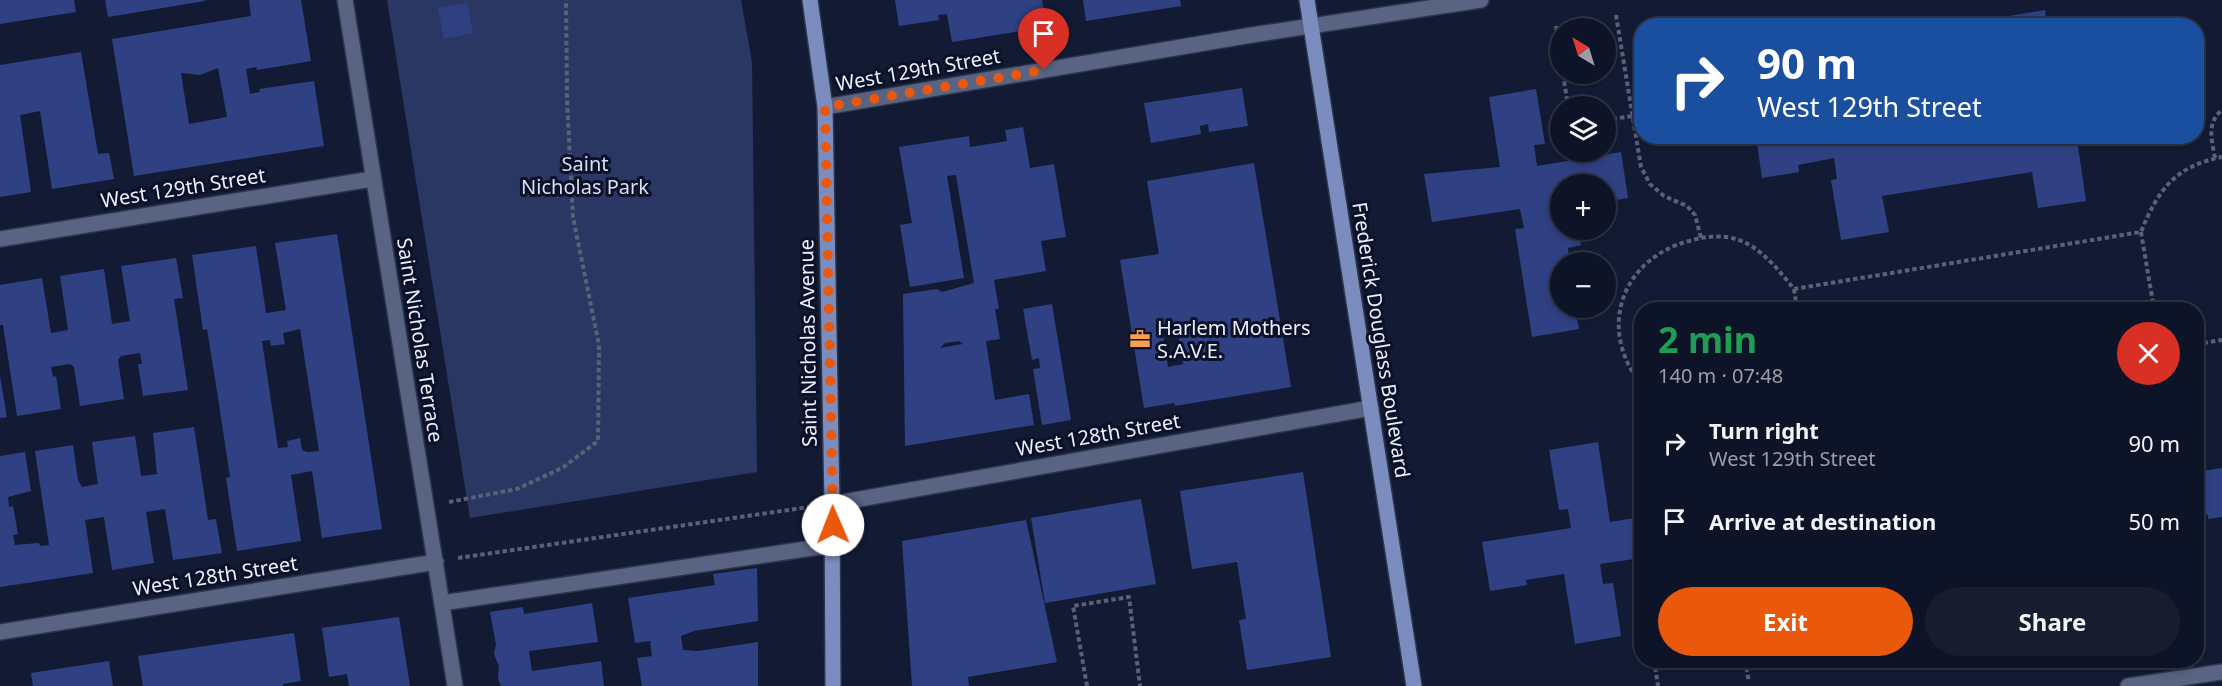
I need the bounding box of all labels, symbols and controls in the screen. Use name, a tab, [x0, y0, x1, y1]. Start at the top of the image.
pin	[1018, 8, 1069, 70]
icon: arrive	[1027, 17, 1060, 50]
north arrow	[1550, 18, 1616, 84]
map controls	[1550, 18, 1616, 318]
text: 90 m	[1757, 34, 1857, 91]
street label: West 129th Street	[834, 42, 1002, 97]
icon: right	[1658, 42, 1736, 120]
text: West 129th Street	[1757, 88, 1982, 125]
button: layers	[1550, 96, 1616, 162]
park label: Saint Nicholas Park	[521, 150, 649, 200]
street label: West 129th Street	[99, 161, 267, 214]
button: +	[1550, 174, 1616, 240]
street label: Frederick Douglass Boulevard	[1346, 200, 1417, 480]
street label: Saint Nicholas Terrace	[391, 236, 450, 444]
street label: Saint Nicholas Avenue	[792, 239, 823, 447]
button: −	[1550, 252, 1616, 318]
place label: Harlem Mothers S.A.V.E.	[1157, 314, 1311, 364]
text: 2 min	[1658, 315, 1757, 364]
button: close	[2117, 322, 2180, 385]
office icon: Harlem Mothers S.A.V.E.	[1128, 327, 1152, 351]
text: 140 m · 07:48	[1658, 362, 1783, 389]
street label: West 128th Street	[1014, 407, 1182, 462]
text: Turn right	[1709, 415, 1819, 445]
icon: right	[1658, 427, 1691, 460]
text: 90 m	[2129, 428, 2180, 458]
text: West 129th Street	[1709, 445, 1875, 472]
position arrow	[801, 493, 865, 557]
icon: arrive	[1658, 505, 1691, 538]
text: Arrive at destination	[1709, 506, 1936, 536]
text: 50 m	[2129, 506, 2180, 536]
street label: West 128th Street	[131, 549, 299, 602]
button: Exit	[1658, 587, 1913, 656]
button: Share	[1925, 587, 2180, 656]

